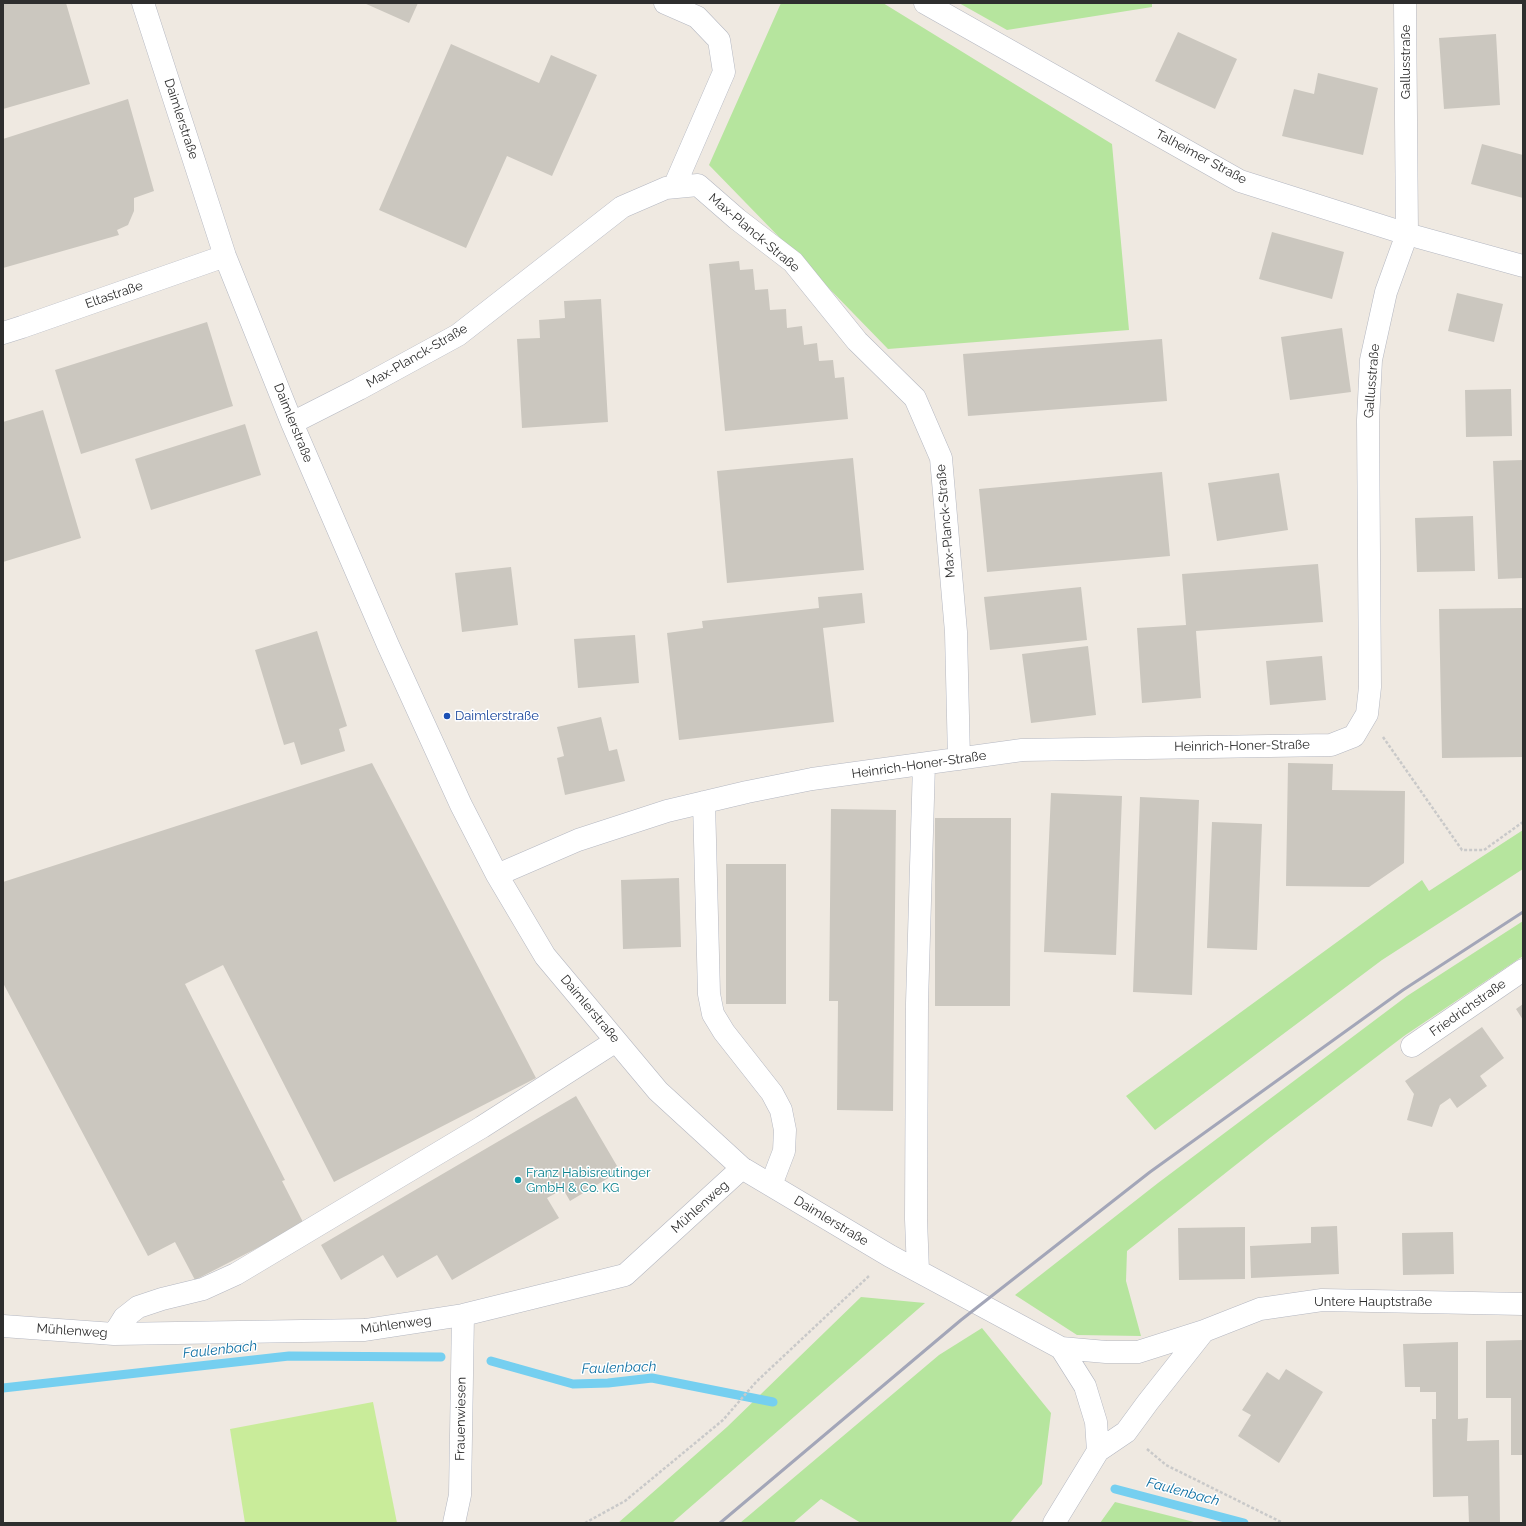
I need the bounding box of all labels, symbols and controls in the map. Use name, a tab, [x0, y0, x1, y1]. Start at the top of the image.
street label: Gallusstraße	[1398, 25, 1414, 99]
street label: Daimlerstraße	[161, 77, 201, 161]
street label: Talheimer Straße	[1153, 126, 1249, 188]
street label: Max-Planck-Straße	[705, 190, 803, 276]
street label: Eltastraße	[83, 278, 145, 312]
street label: Max-Planck-Straße	[364, 321, 470, 391]
street label: Gallusstraße	[1361, 343, 1383, 419]
street label: Daimlerstraße	[270, 381, 316, 465]
street label: Max-Planck-Straße	[933, 464, 959, 578]
place label: Daimlerstraße	[455, 708, 539, 724]
marker: Daimlerstraße	[442, 711, 452, 721]
street label: Heinrich-Honer-Straße	[1174, 737, 1310, 755]
street label: Heinrich-Honer-Straße	[851, 748, 987, 782]
street label: Daimlerstraße	[557, 972, 623, 1046]
street label: Friedrichstraße	[1427, 976, 1509, 1040]
place label: Franz Habisreutinger GmbH & Co. KG	[526, 1165, 651, 1196]
marker: Franz Habisreutinger GmbH & Co. KG	[513, 1175, 523, 1185]
street label: Mühlenweg	[668, 1177, 732, 1237]
street label: Daimlerstraße	[791, 1193, 871, 1249]
street label: Untere Hauptstraße	[1314, 1294, 1432, 1310]
street label: Mühlenweg	[360, 1312, 432, 1338]
street label: Mühlenweg	[36, 1321, 108, 1341]
water label: Faulenbach	[182, 1338, 258, 1362]
water label: Faulenbach	[581, 1358, 657, 1378]
street label: Frauenwiesen	[452, 1377, 470, 1461]
water label: Faulenbach	[1145, 1474, 1221, 1510]

